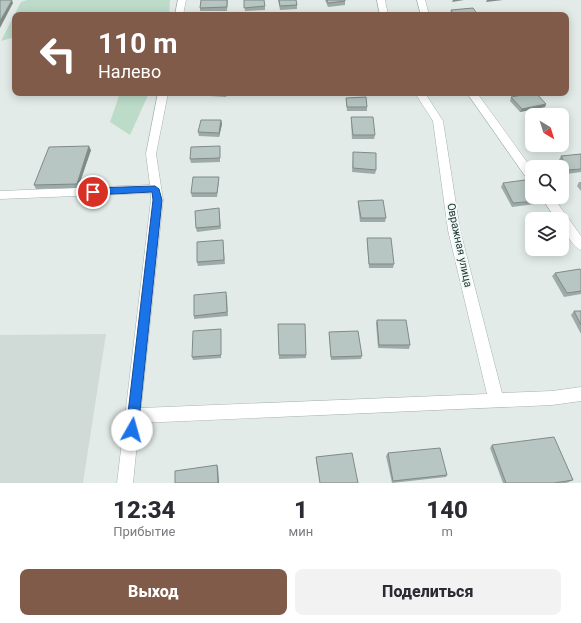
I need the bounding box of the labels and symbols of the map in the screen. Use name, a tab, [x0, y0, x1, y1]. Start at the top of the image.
north arrow	[525, 108, 569, 152]
pin	[76, 175, 110, 209]
street label: Овражная улица	[444, 202, 475, 288]
position arrow	[111, 409, 153, 451]

